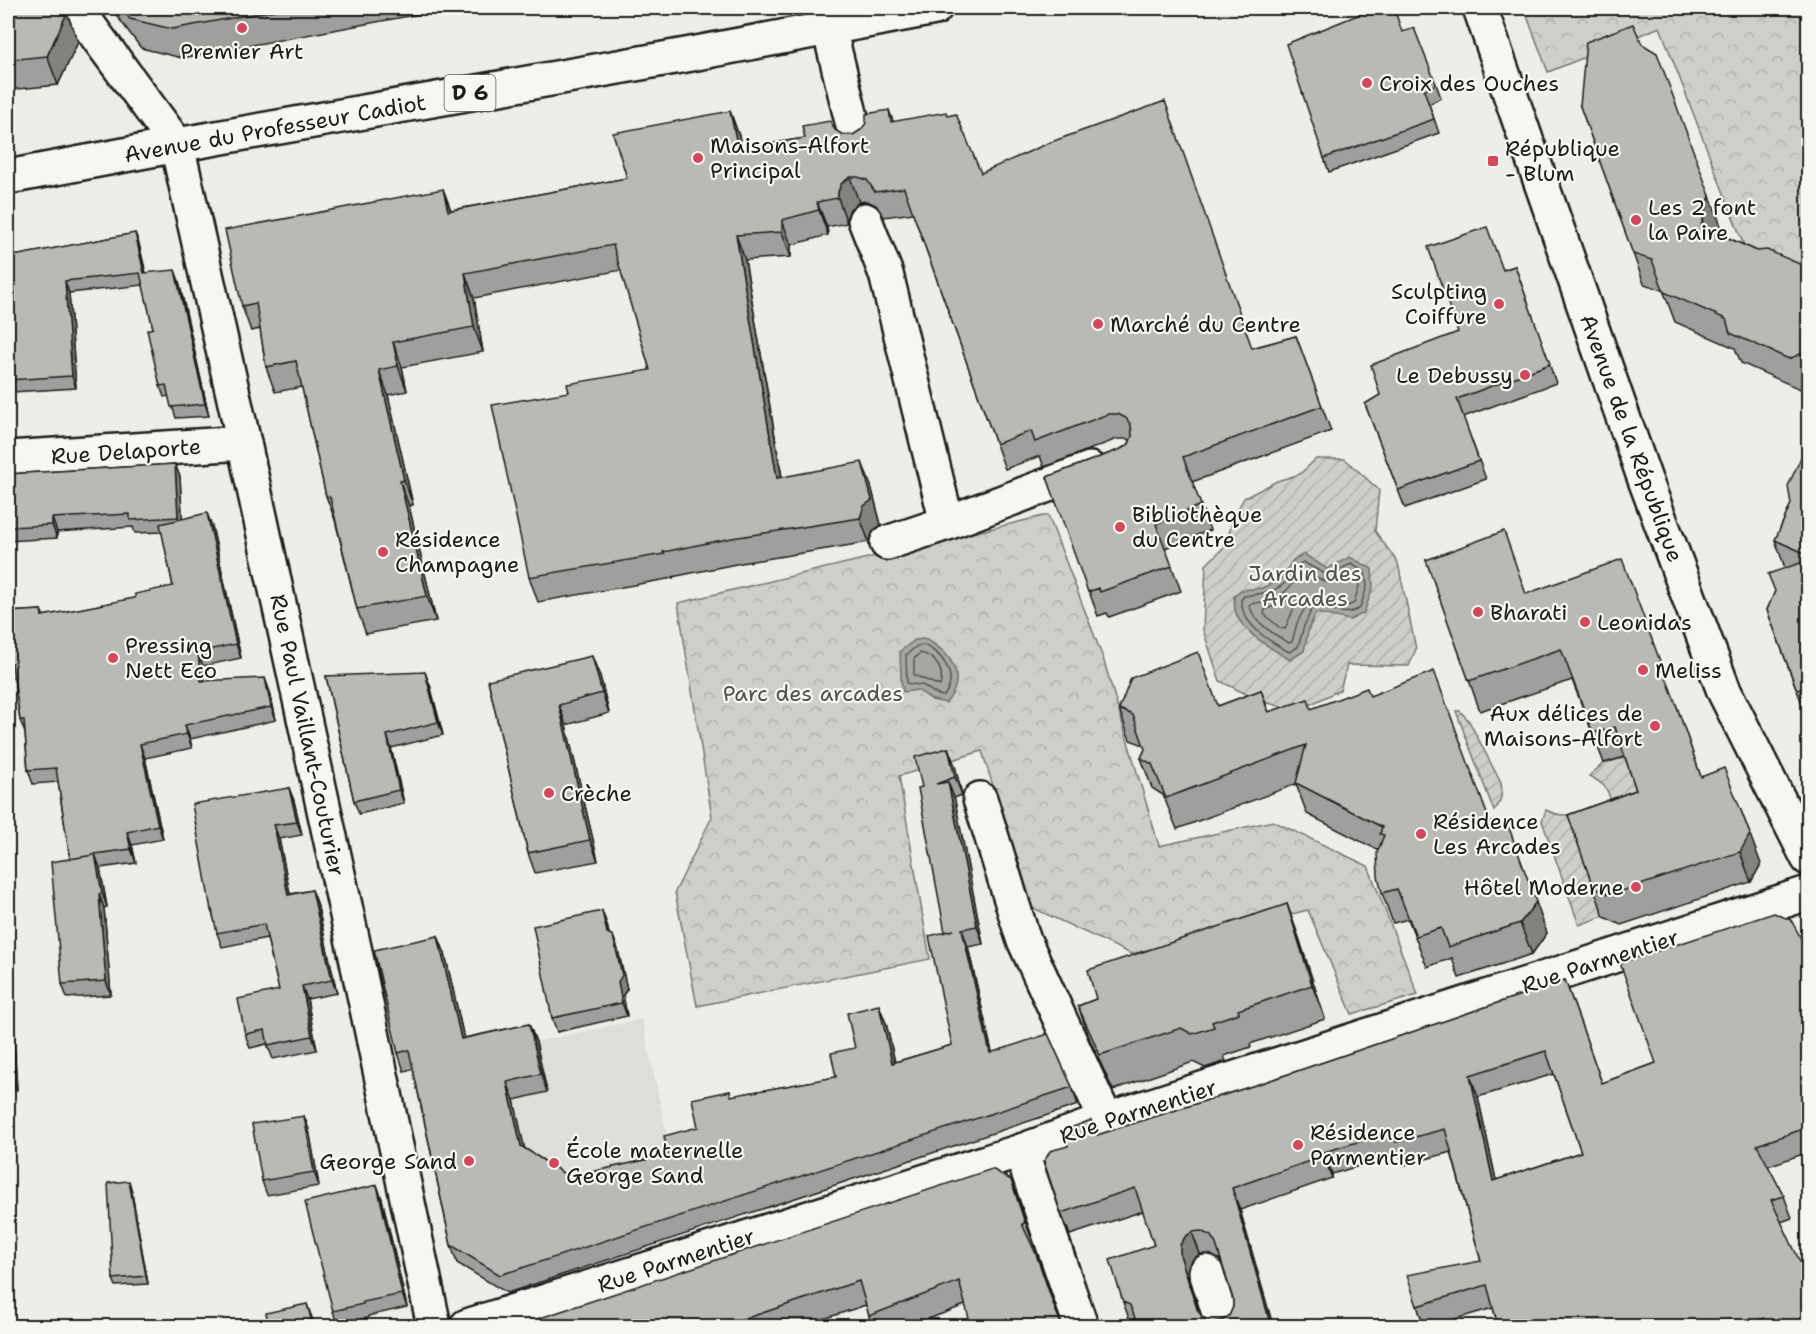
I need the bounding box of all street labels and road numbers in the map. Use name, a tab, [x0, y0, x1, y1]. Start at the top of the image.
road number: D 6	[444, 75, 496, 111]
street label: Avenue du Professeur Cadiot	[122, 88, 428, 169]
street label: Avenue de la République	[1573, 310, 1690, 566]
street label: Rue Delaporte	[50, 432, 202, 471]
street label: Rue Paul Vaillant-Couturier	[263, 591, 352, 879]
street label: Rue Parmentier	[1518, 922, 1682, 1001]
street label: Rue Parmentier	[1056, 1072, 1220, 1151]
street label: Rue Parmentier	[594, 1221, 758, 1300]

